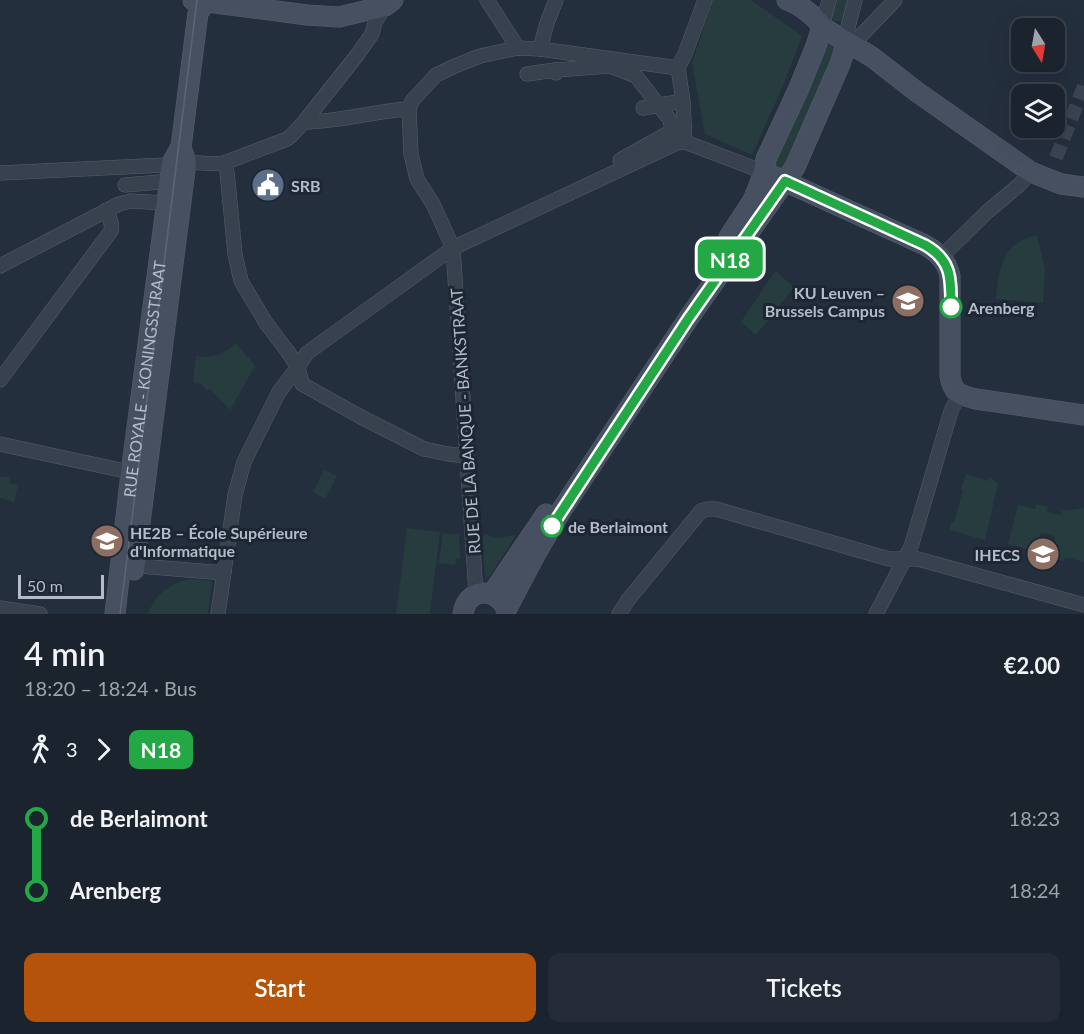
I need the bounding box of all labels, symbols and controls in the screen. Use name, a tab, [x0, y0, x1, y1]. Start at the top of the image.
north arrow	[1011, 18, 1065, 72]
map controls	[1011, 18, 1065, 138]
button: layers	[1011, 84, 1065, 138]
public building icon: SRB	[250, 167, 286, 203]
place label: SRB	[291, 176, 321, 195]
line badge: N18	[696, 240, 765, 278]
text: N18	[710, 247, 750, 272]
street label: RUE ROYALE - KONINGSSTRAAT	[119, 259, 169, 498]
place label: KU Leuven – Brussels Campus	[765, 283, 885, 320]
school or university icon: KU Leuven – Brussels Campus	[890, 283, 926, 319]
street label: RUE DE LA BANQUE - BANKSTRAAT	[446, 287, 484, 555]
marker: Arenberg	[940, 296, 962, 318]
place label: Arenberg	[967, 298, 1035, 317]
marker: de Berlaimont	[541, 515, 563, 537]
place label: de Berlaimont	[568, 517, 668, 536]
school or university icon: HE2B – École Supérieure d'Informatique	[89, 523, 125, 559]
place label: HE2B – École Supérieure d'Informatique	[130, 523, 308, 560]
school or university icon: IHECS	[1025, 536, 1061, 572]
place label: IHECS	[975, 545, 1020, 564]
scale bar	[18, 572, 104, 600]
text: 50 m	[27, 576, 63, 595]
text: 4 min	[24, 633, 105, 673]
text: €2.00	[1004, 652, 1060, 679]
text: 18:20 – 18:24 · Bus	[24, 676, 197, 700]
icon: walk	[24, 733, 57, 766]
icon: forward	[87, 733, 120, 766]
text: 3	[66, 737, 78, 761]
text: N18	[141, 737, 181, 762]
text: de Berlaimont	[70, 805, 208, 832]
text: 18:23	[1009, 806, 1060, 830]
text: Arenberg	[70, 877, 161, 904]
text: 18:24	[1009, 878, 1060, 902]
button: Start	[24, 953, 536, 1022]
button: Tickets	[548, 953, 1060, 1022]

